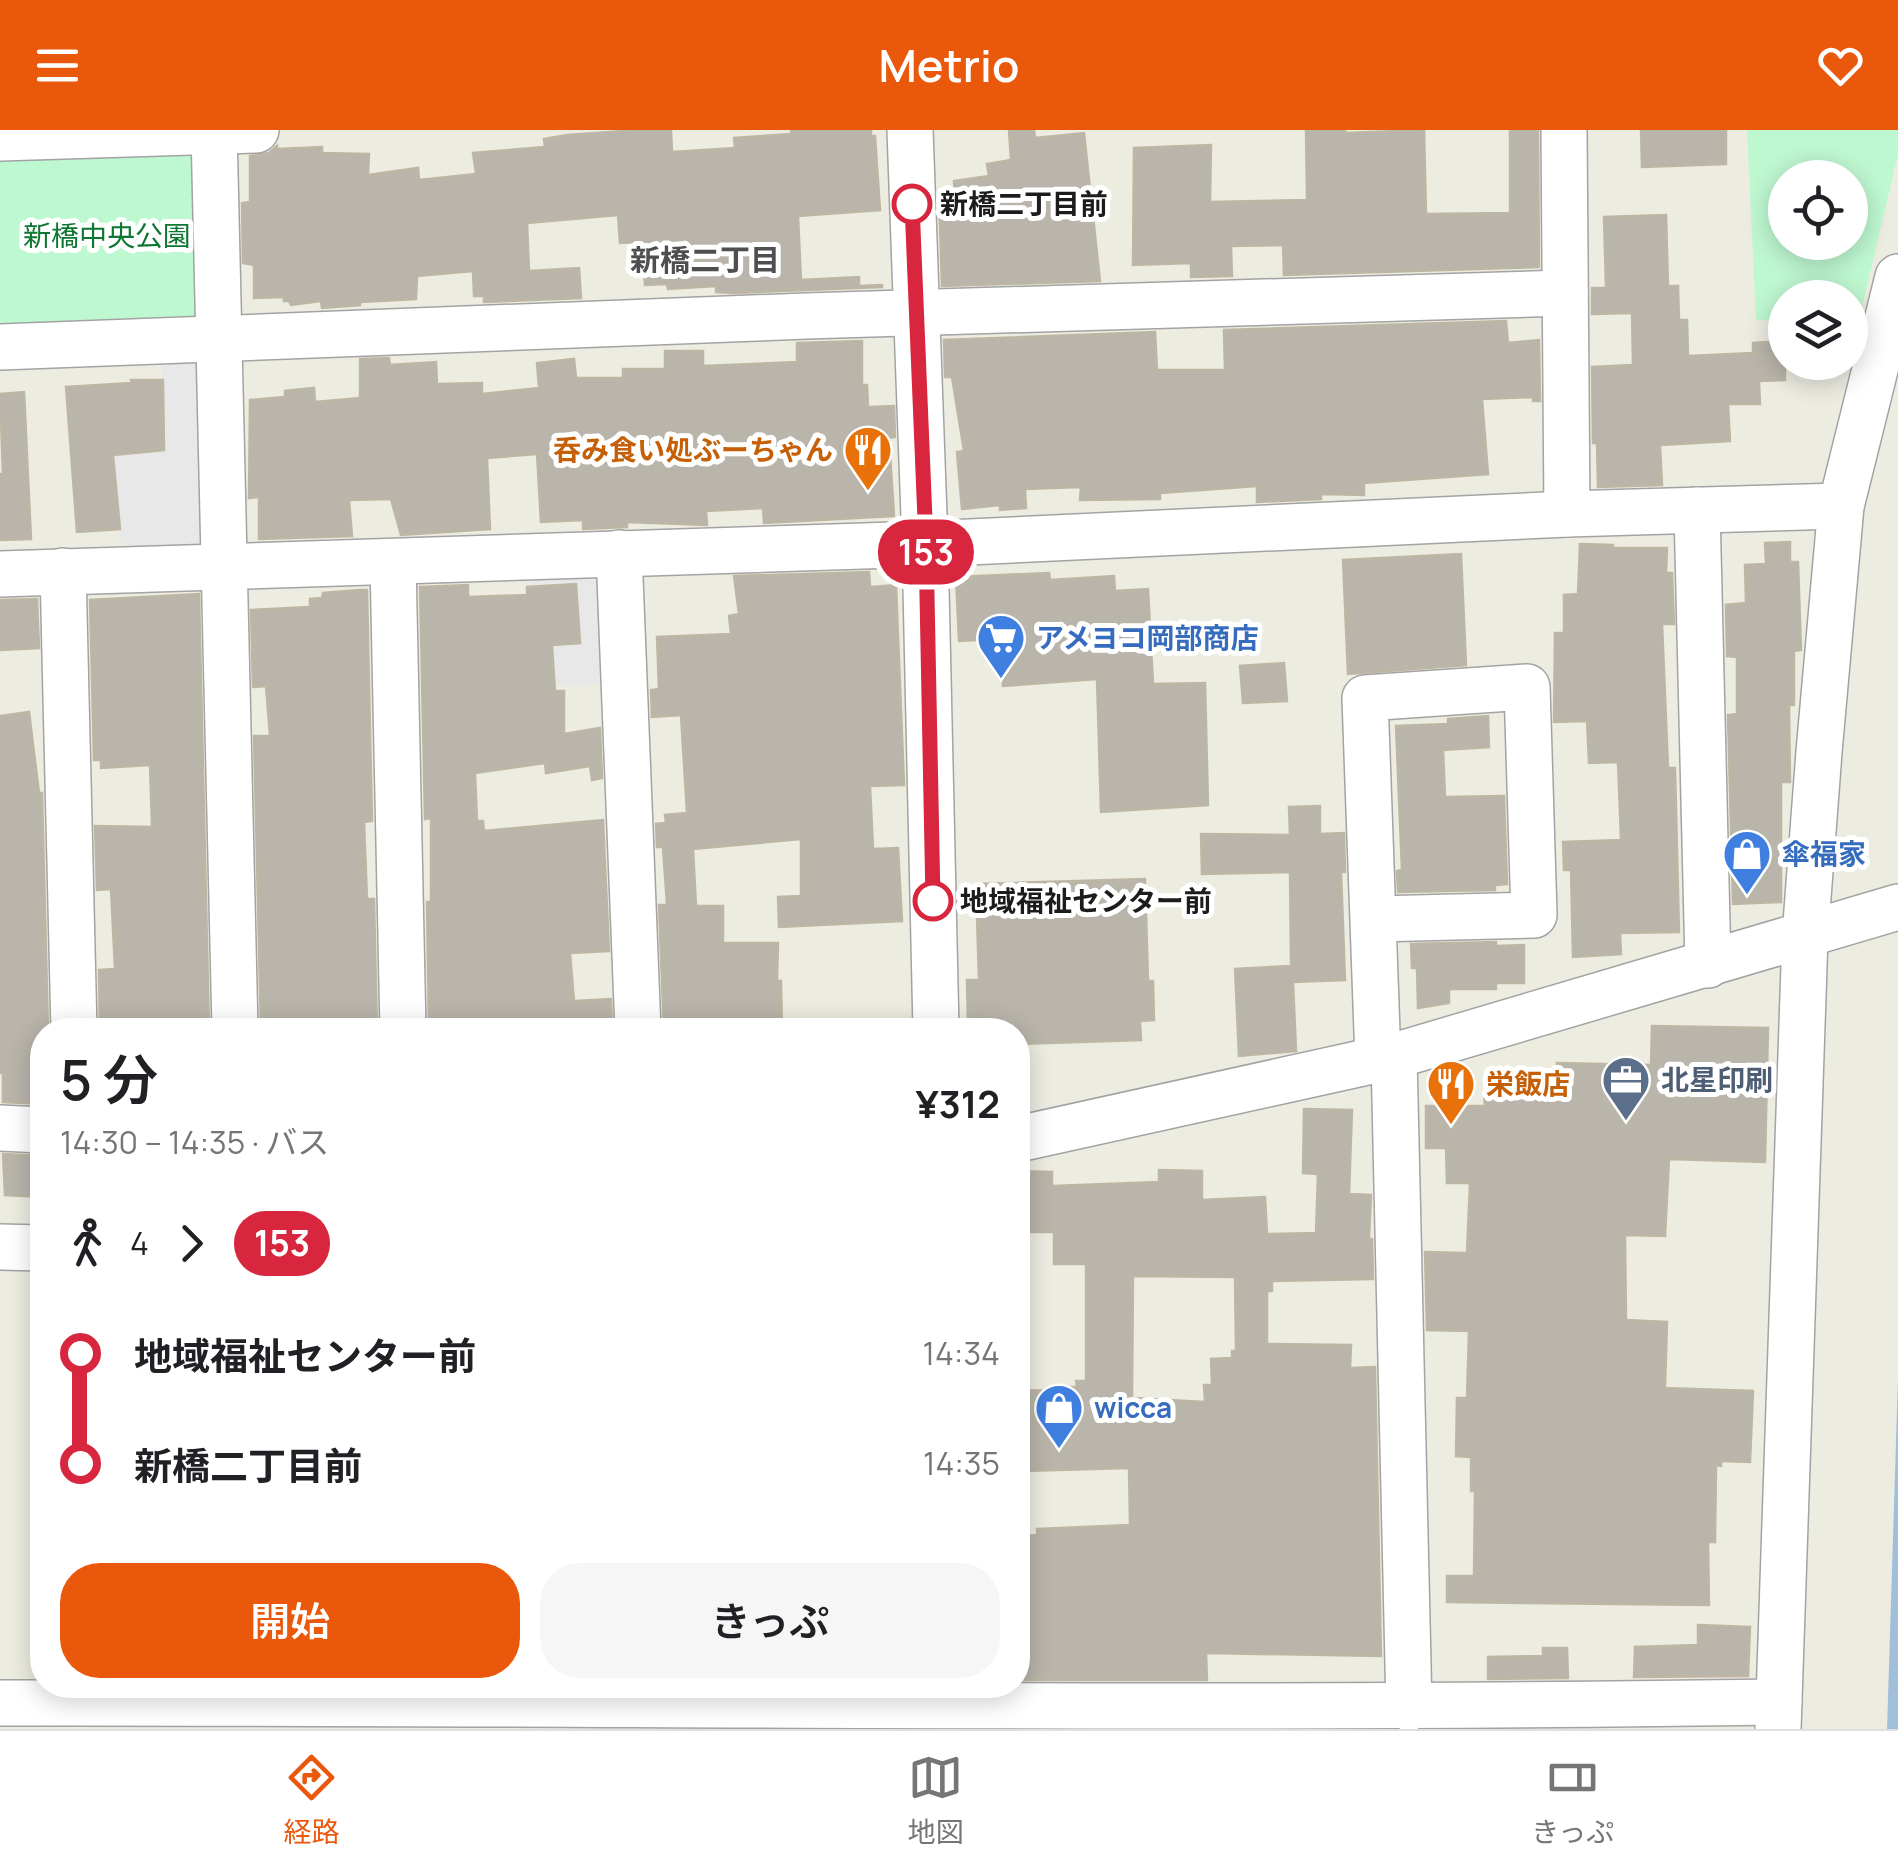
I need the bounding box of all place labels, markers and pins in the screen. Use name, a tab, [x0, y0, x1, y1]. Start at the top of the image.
place label: 新橋二丁目前	[940, 184, 1108, 222]
marker: 新橋二丁目前	[893, 185, 931, 223]
restaurant icon: 呑み食い処ぶーちゃん	[842, 424, 894, 492]
place label: 呑み食い処ぶーちゃん	[553, 430, 833, 468]
supermarket icon: アメヨコ岡部商店	[975, 612, 1027, 680]
place label: アメヨコ岡部商店	[1036, 618, 1259, 656]
shop icon: 傘福家	[1721, 828, 1773, 896]
place label: 傘福家	[1782, 834, 1866, 872]
place label: 地域福祉センター前	[960, 881, 1212, 919]
marker: 地域福祉センター前	[914, 882, 952, 920]
office icon: 北星印刷	[1600, 1054, 1652, 1122]
restaurant icon: 栄飯店	[1425, 1058, 1477, 1126]
place label: 北星印刷	[1661, 1060, 1773, 1098]
place label: 栄飯店	[1486, 1064, 1570, 1102]
shop icon: wicca	[1033, 1382, 1085, 1450]
place label: wicca	[1094, 1388, 1172, 1426]

